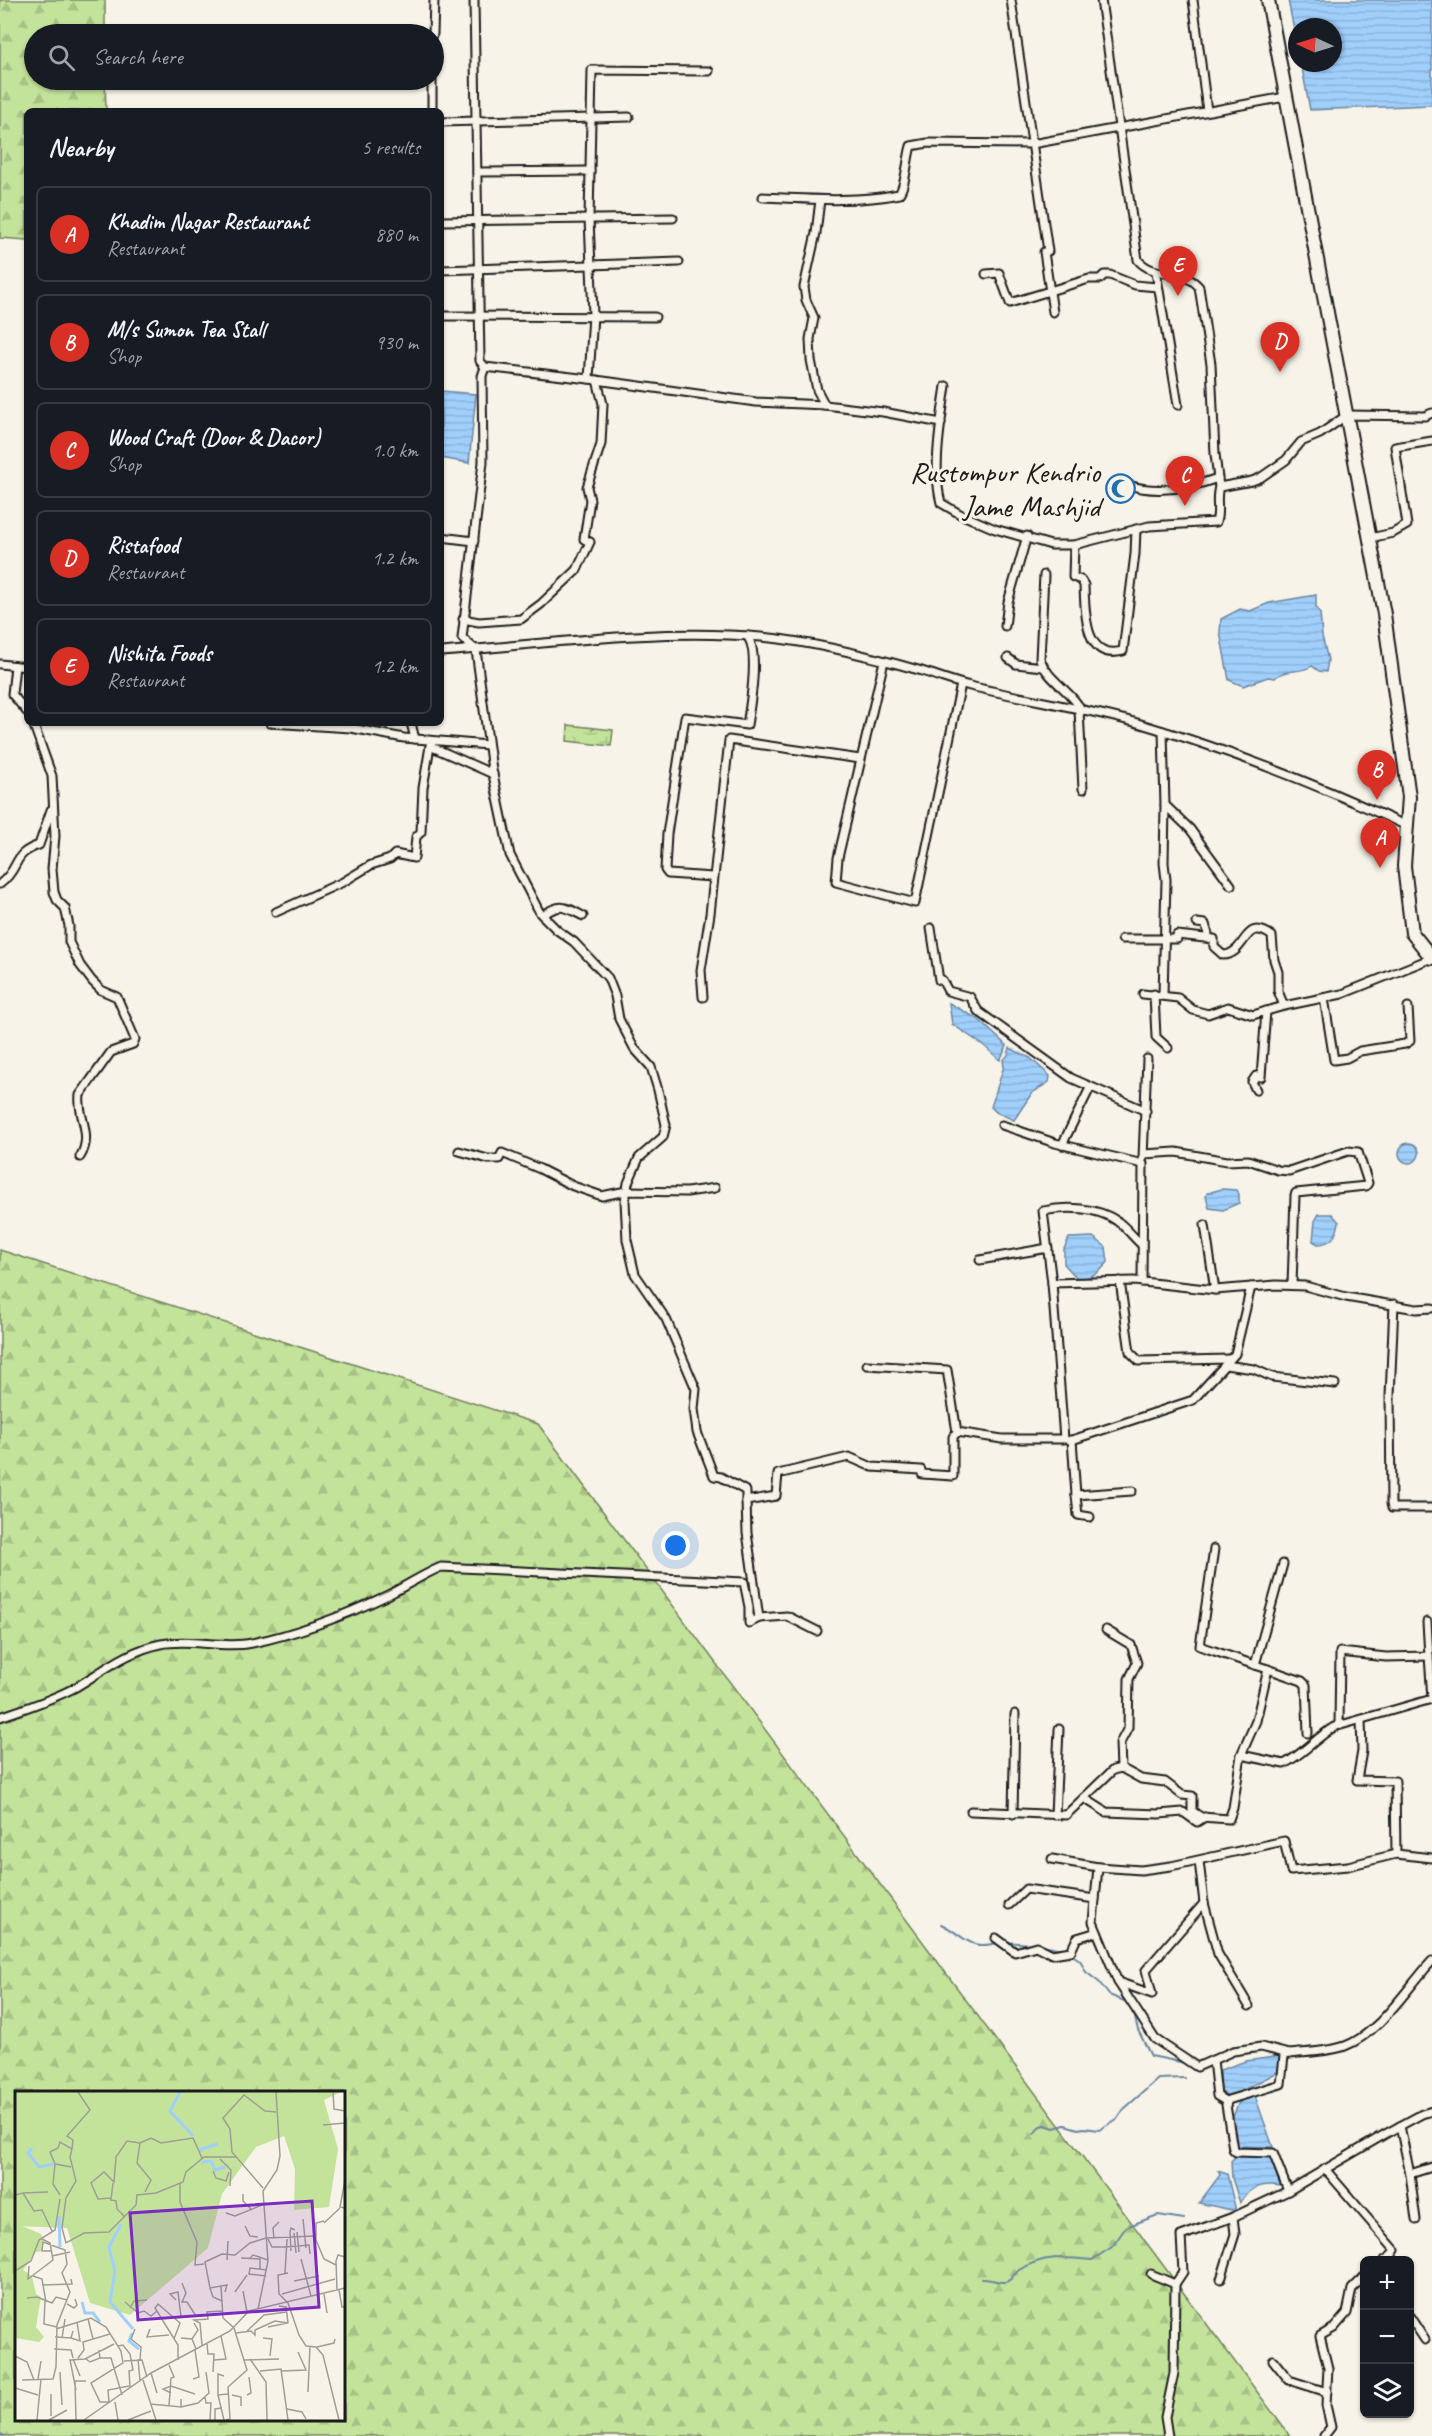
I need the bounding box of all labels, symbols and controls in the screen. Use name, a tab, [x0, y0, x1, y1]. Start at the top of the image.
north arrow	[1288, 18, 1342, 72]
search box	[24, 24, 444, 90]
icon: search	[45, 41, 78, 74]
text: Search here	[93, 43, 183, 71]
text: Nearby	[48, 131, 113, 164]
text: 5 results	[361, 135, 420, 160]
text: Khadim Nagar Restaurant	[107, 208, 308, 236]
text: A	[64, 222, 75, 247]
text: 880 m	[375, 222, 418, 247]
text: Restaurant	[107, 236, 184, 261]
pin: E	[1158, 246, 1198, 296]
text: M/s Sumon Tea Stall	[107, 316, 265, 344]
pin: D	[1260, 322, 1300, 372]
text: B	[64, 330, 75, 355]
text: 930 m	[375, 330, 418, 355]
text: Shop	[107, 344, 141, 369]
text: Wood Craft (Door & Dacor)	[107, 424, 320, 452]
text: C	[65, 438, 74, 463]
text: 1.0 km	[372, 438, 418, 463]
text: Shop	[107, 452, 141, 477]
place label: Rustompur Kendrio Jame Mashjid	[910, 453, 1104, 525]
pin: C	[1166, 456, 1204, 506]
mosque icon: Rustompur Kendrio Jame Mashjid	[1105, 473, 1137, 505]
text: Ristafood	[107, 532, 179, 560]
text: D	[64, 546, 75, 571]
text: 1.2 km	[372, 546, 418, 571]
text: Restaurant	[107, 560, 184, 585]
text: Nishita Foods	[107, 640, 212, 668]
text: E	[64, 654, 75, 679]
text: 1.2 km	[372, 654, 418, 679]
text: Restaurant	[107, 668, 184, 693]
pin: B	[1358, 750, 1396, 800]
pin: A	[1360, 818, 1400, 868]
your location	[661, 1531, 690, 1560]
inset map	[15, 2091, 345, 2421]
map controls	[1360, 2256, 1414, 2418]
button: +	[1360, 2256, 1414, 2310]
button: −	[1360, 2310, 1414, 2364]
button: layers	[1360, 2364, 1414, 2418]

